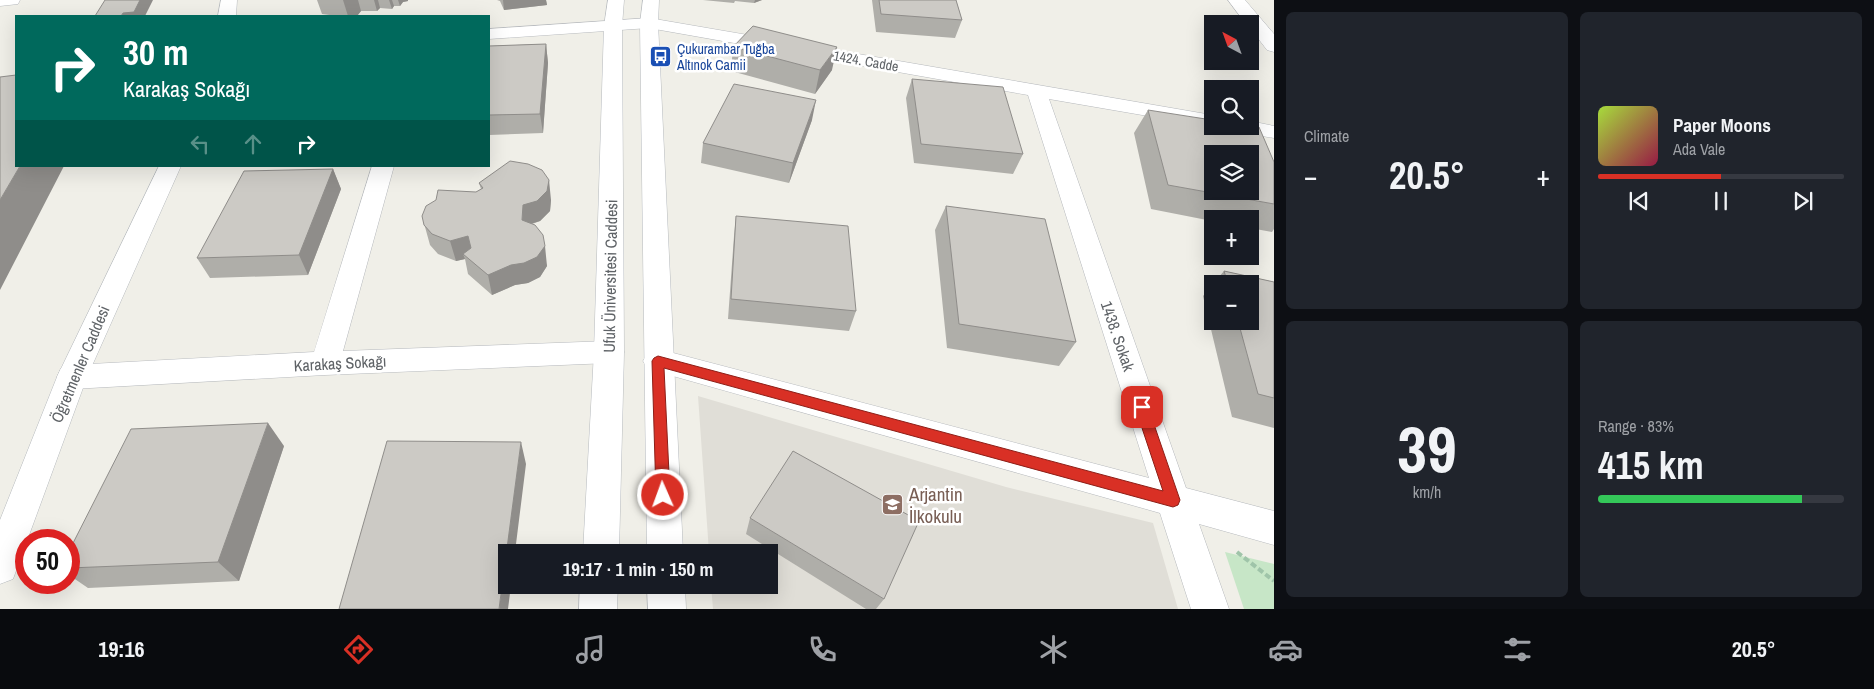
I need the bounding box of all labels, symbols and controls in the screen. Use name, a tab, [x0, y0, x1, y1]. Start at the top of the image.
north arrow	[1204, 15, 1259, 70]
map controls	[1204, 15, 1259, 330]
text: 30 m	[123, 29, 188, 76]
icon: right	[40, 35, 105, 100]
place label: Çukurambar Tuğba Altınok Camii	[676, 40, 775, 74]
bus stop icon: Çukurambar Tuğba Altınok Camii	[649, 45, 673, 69]
street label: 1424. Cadde	[832, 46, 900, 76]
text: Karakaş Sokağı	[123, 74, 250, 104]
button: search	[1204, 80, 1259, 135]
text: Paper Moons	[1673, 112, 1771, 138]
text: Climate	[1304, 125, 1349, 147]
icon: left	[186, 130, 214, 158]
icon: ahead	[239, 130, 267, 158]
icon: right	[292, 130, 320, 158]
text: Ada Vale	[1673, 138, 1725, 160]
button: layers	[1204, 145, 1259, 200]
text: 20.5°	[1389, 150, 1465, 201]
text: −	[1304, 157, 1317, 195]
text: +	[1537, 157, 1550, 195]
icon: previous	[1625, 187, 1653, 215]
icon: pause	[1707, 187, 1735, 215]
icon: next	[1789, 187, 1817, 215]
street label: Ufuk Üniversitesi Caddesi	[598, 199, 622, 353]
button: +	[1204, 210, 1259, 265]
button: −	[1204, 275, 1259, 330]
street label: 1438. Sokak	[1096, 298, 1140, 374]
street label: Öğretmenler Caddesi	[45, 302, 115, 426]
street label: Karakaş Sokağı	[293, 350, 387, 376]
pin	[1121, 386, 1163, 428]
icon: arrive	[1128, 393, 1156, 421]
text: 39	[1397, 405, 1457, 492]
text: Range · 83%	[1598, 415, 1674, 437]
text: 415 km	[1598, 440, 1704, 491]
position arrow	[636, 468, 688, 520]
place label: Arjantin İlkokulu	[908, 481, 963, 529]
text: km/h	[1413, 481, 1441, 503]
school or university icon: Arjantin İlkokulu	[881, 493, 905, 517]
speed limit sign: 50	[15, 529, 80, 594]
text: 19:17 · 1 min · 150 m	[563, 556, 713, 582]
icon: directions	[341, 632, 376, 667]
icon: music	[573, 632, 608, 667]
icon: phone	[805, 632, 840, 667]
icon: climate	[1036, 632, 1071, 667]
icon: car	[1268, 632, 1303, 667]
icon: filters	[1500, 632, 1535, 667]
text: 19:16	[98, 634, 145, 664]
text: 20.5°	[1732, 634, 1776, 664]

